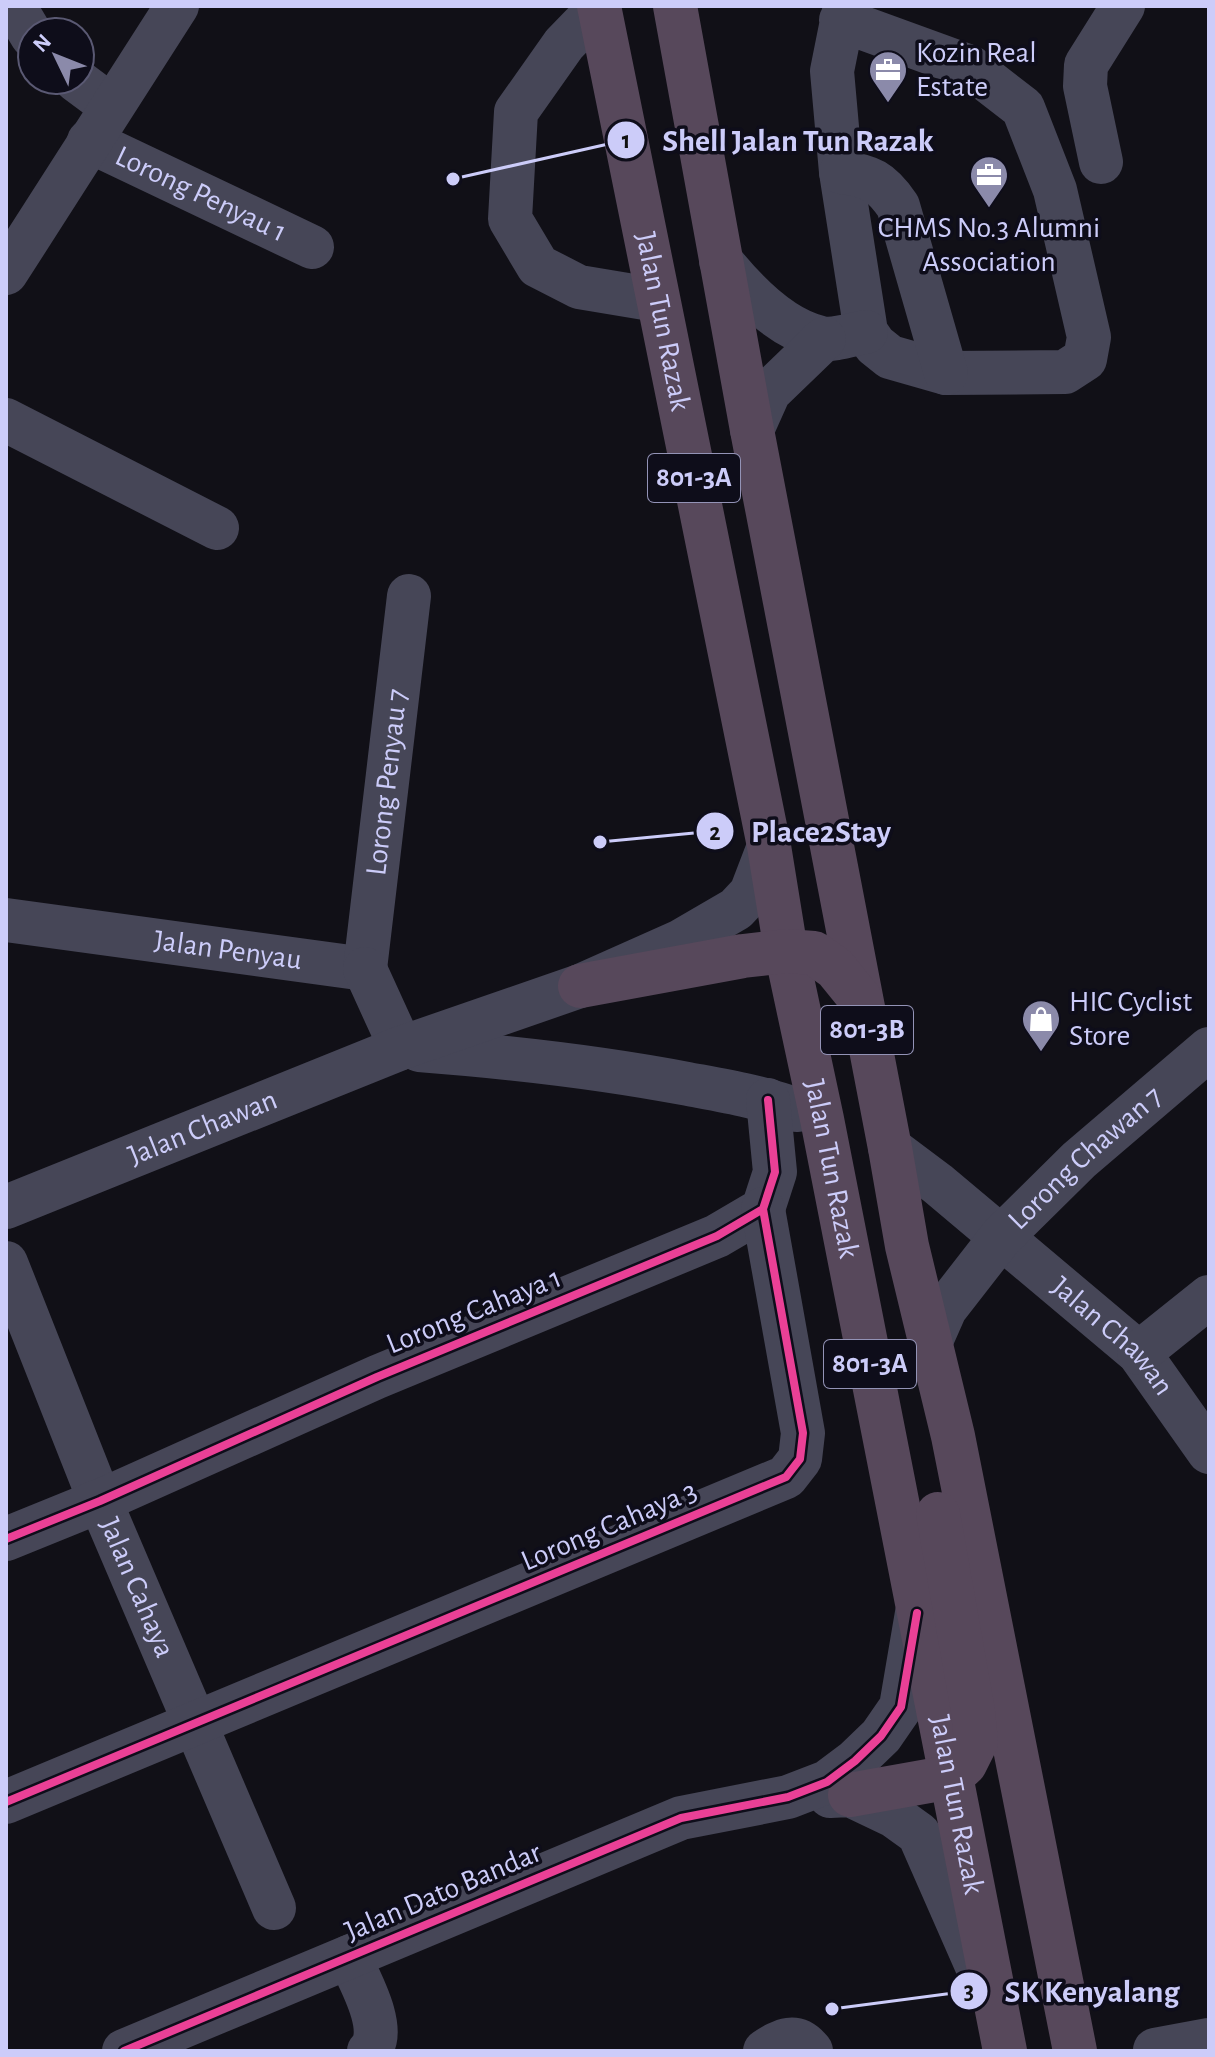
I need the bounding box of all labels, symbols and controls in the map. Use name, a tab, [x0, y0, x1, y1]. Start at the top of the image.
north arrow	[16, 16, 96, 96]
text: N	[29, 30, 55, 56]
place label: Kozin Real Estate	[916, 38, 1037, 102]
office icon: Kozin Real Estate	[867, 49, 909, 104]
callout: Shell Jalan Tun Razak	[606, 112, 950, 168]
text: Shell Jalan Tun Razak	[662, 125, 934, 157]
text: 1	[622, 129, 630, 153]
street label: Lorong Penyau 1	[111, 141, 291, 248]
office icon: CHMS No.3 Alumni Association	[968, 154, 1010, 209]
place label: CHMS No.3 Alumni Association	[878, 213, 1100, 277]
street label: Jalan Tun Razak	[630, 230, 696, 414]
road number: 801-3A	[648, 454, 740, 502]
street label: Lorong Penyau 7	[361, 687, 413, 877]
callout: Place2Stay	[695, 803, 908, 859]
text: Place2Stay	[751, 816, 892, 848]
text: 2	[709, 821, 721, 845]
street label: Jalan Penyau	[152, 925, 304, 975]
place label: HIC Cyclist Store	[1069, 987, 1193, 1051]
shop icon: HIC Cyclist Store	[1020, 998, 1062, 1053]
road number: 801-3B	[821, 1006, 913, 1054]
street label: Jalan Tun Razak	[799, 1077, 864, 1261]
street label: Lorong Chawan 7	[1003, 1081, 1168, 1236]
street label: Jalan Chawan	[124, 1085, 281, 1171]
street label: Lorong Cahaya 1	[382, 1262, 566, 1360]
street label: Jalan Chawan	[1046, 1271, 1179, 1401]
road number: 801-3A	[824, 1340, 916, 1388]
street label: Lorong Cahaya 3	[517, 1476, 701, 1576]
street label: Jalan Cahaya	[94, 1513, 180, 1662]
street label: Jalan Tun Razak	[924, 1713, 989, 1897]
street label: Jalan Dato Bandar	[340, 1837, 546, 1947]
callout: SK Kenyalang	[949, 1963, 1196, 2019]
text: SK Kenyalang	[1005, 1976, 1180, 2008]
text: 3	[964, 1980, 974, 2004]

